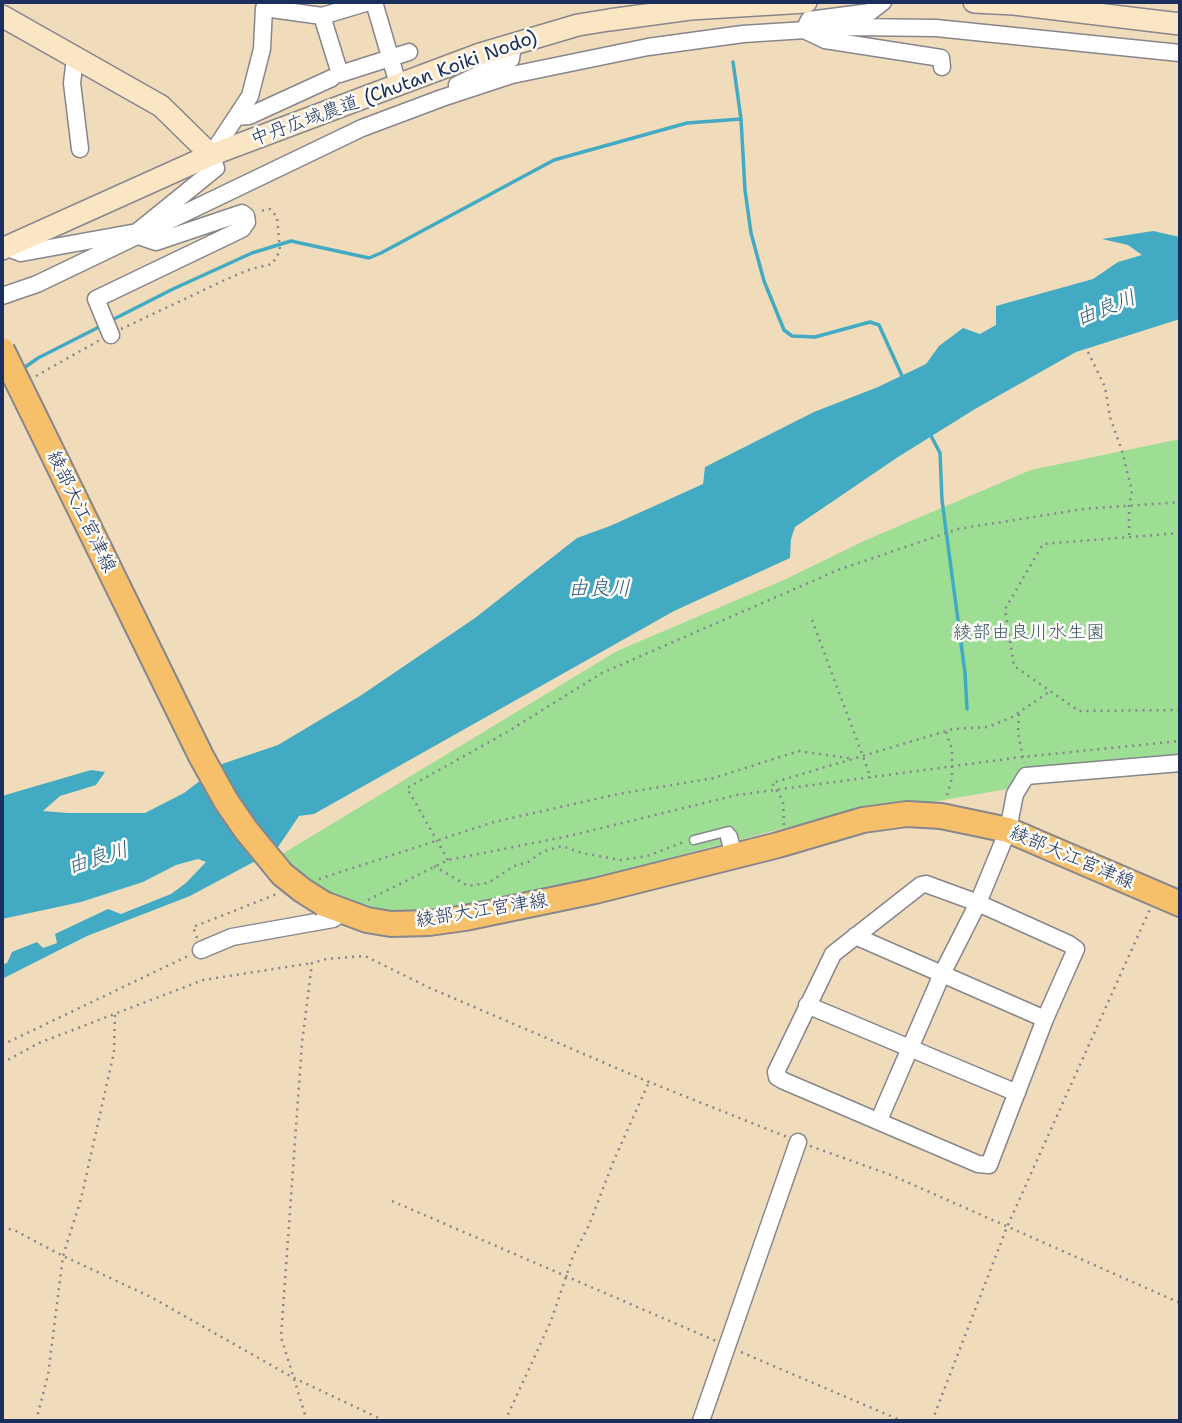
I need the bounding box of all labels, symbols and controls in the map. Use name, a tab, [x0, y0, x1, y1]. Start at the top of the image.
street label: 中丹広域農道 (Chutan Koiki Nodo)	[248, 26, 540, 152]
water label: 由良川	[1072, 286, 1140, 332]
street label: 綾部大江宮津線	[42, 447, 120, 577]
water label: 由良川	[568, 577, 630, 603]
park label: 綾部由良川水生園	[953, 622, 1105, 644]
street label: 綾部大江宮津線	[1006, 822, 1138, 894]
water label: 由良川	[64, 838, 132, 880]
street label: 綾部大江宮津線	[415, 889, 549, 933]

